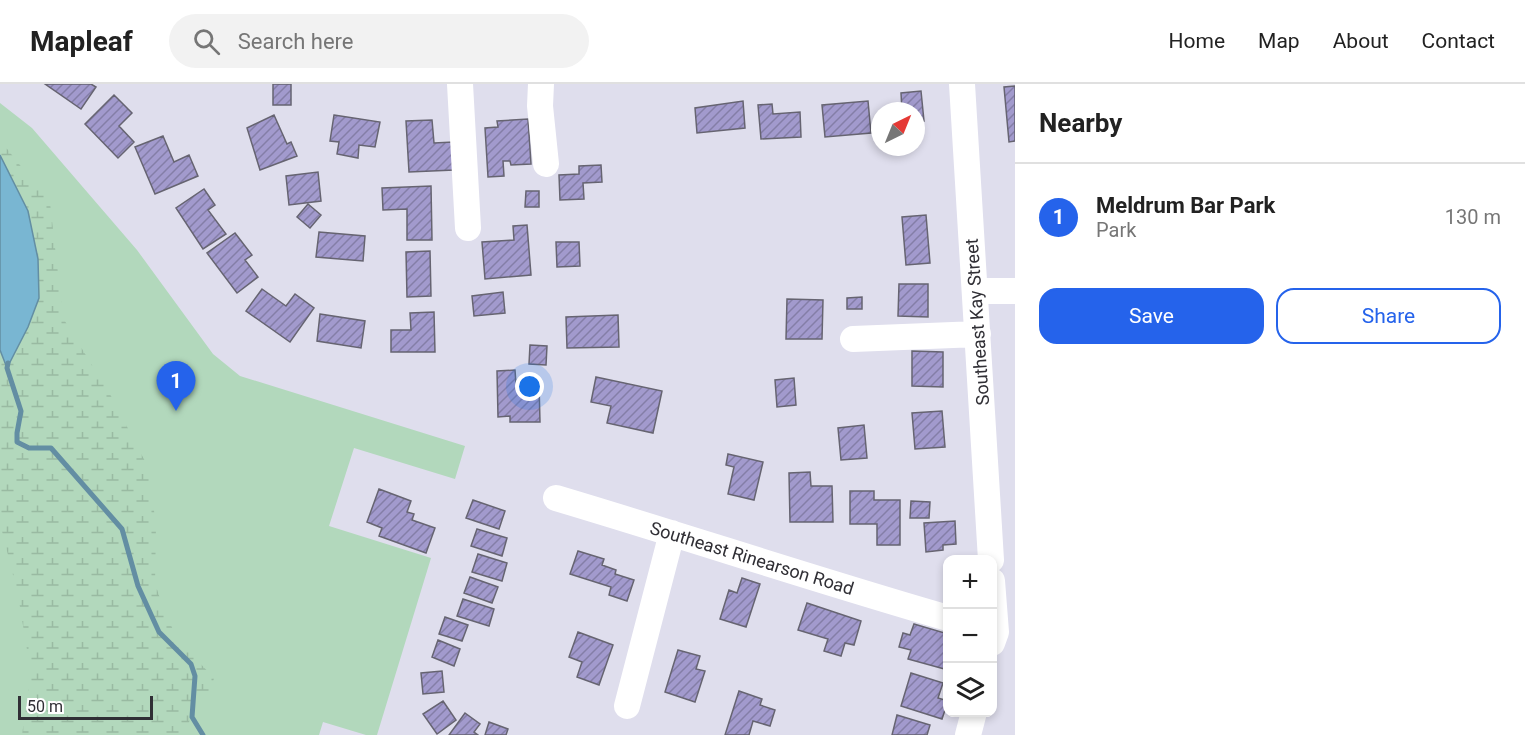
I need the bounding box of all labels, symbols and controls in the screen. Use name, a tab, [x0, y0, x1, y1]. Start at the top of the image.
search box	[169, 14, 589, 68]
text: Mapleaf	[30, 25, 133, 58]
icon: search	[190, 25, 223, 58]
text: Search here	[238, 29, 354, 54]
text: Home	[1169, 29, 1225, 53]
text: Map	[1258, 29, 1300, 53]
text: About	[1333, 29, 1389, 53]
text: Contact	[1422, 29, 1495, 53]
north arrow	[871, 102, 925, 156]
text: Nearby	[1039, 108, 1122, 138]
text: Meldrum Bar Park	[1096, 193, 1275, 218]
text: 1	[1053, 205, 1064, 229]
text: 130 m	[1445, 205, 1501, 229]
text: Park	[1096, 218, 1136, 242]
street label: Southeast Kay Street	[961, 238, 993, 406]
button: Save	[1039, 288, 1264, 344]
button: Share	[1276, 288, 1501, 344]
pin: 1	[156, 362, 195, 411]
your location	[515, 372, 544, 401]
street label: Southeast Rinearson Road	[648, 517, 856, 599]
map controls	[943, 555, 997, 717]
button: +	[943, 555, 997, 609]
button: −	[943, 609, 997, 663]
button: layers	[943, 663, 997, 717]
scale bar	[18, 693, 153, 720]
text: 50 m	[27, 697, 63, 716]

